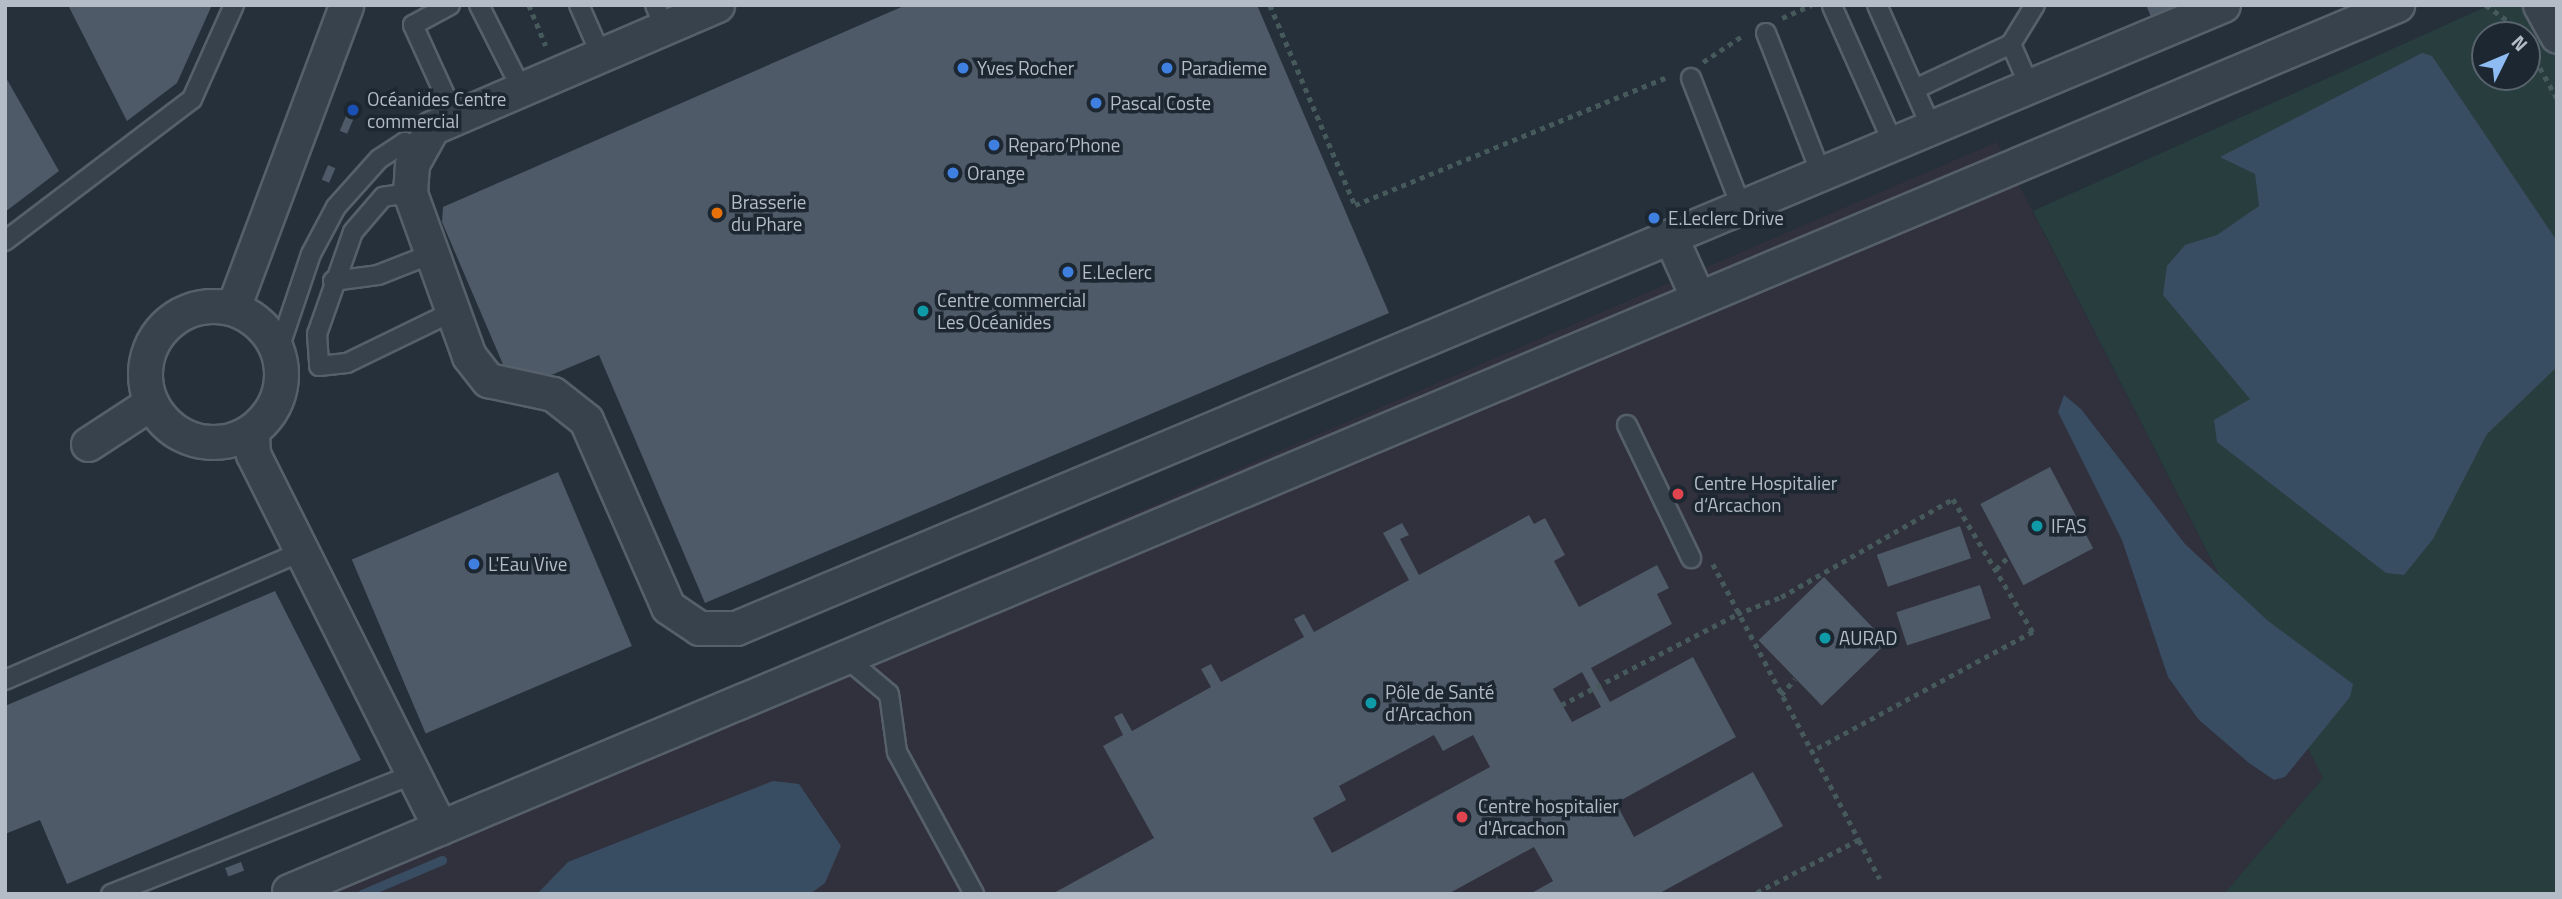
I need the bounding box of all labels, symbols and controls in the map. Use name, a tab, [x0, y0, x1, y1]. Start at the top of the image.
north arrow	[2471, 21, 2541, 91]
text: N	[2505, 28, 2535, 57]
place label: Yves Rocher	[977, 57, 1074, 79]
place label: Paradieme	[1181, 57, 1267, 79]
marker: Yves Rocher	[955, 60, 971, 76]
marker: Paradieme	[1159, 60, 1175, 76]
place label: Océanides Centre commercial	[367, 88, 506, 132]
place label: Pascal Coste	[1110, 92, 1211, 114]
marker: Pascal Coste	[1088, 95, 1104, 111]
marker: Océanides Centre commercial	[345, 102, 361, 118]
place label: Reparo‘Phone	[1008, 134, 1120, 156]
marker: Reparo‘Phone	[986, 137, 1002, 153]
place label: Orange	[967, 162, 1025, 184]
marker: Orange	[945, 165, 961, 181]
place label: Brasserie du Phare	[731, 191, 806, 235]
marker: Brasserie du Phare	[709, 205, 725, 221]
place label: E.Leclerc Drive	[1668, 207, 1784, 229]
marker: E.Leclerc Drive	[1646, 210, 1662, 226]
place label: E.Leclerc	[1082, 261, 1152, 283]
marker: E.Leclerc	[1060, 264, 1076, 280]
place label: Centre commercial Les Océanides	[937, 289, 1086, 333]
marker: Centre commercial Les Océanides	[915, 303, 931, 319]
place label: Centre Hospitalier d‘Arcachon	[1694, 472, 1837, 516]
marker: Centre Hospitalier d‘Arcachon	[1668, 484, 1688, 504]
place label: IFAS	[2051, 515, 2087, 537]
marker: IFAS	[2029, 518, 2045, 534]
place label: L'Eau Vive	[488, 553, 567, 575]
marker: L'Eau Vive	[466, 556, 482, 572]
place label: AURAD	[1839, 627, 1898, 649]
marker: AURAD	[1817, 630, 1833, 646]
place label: Pôle de Santé d’Arcachon	[1385, 681, 1494, 725]
marker: Pôle de Santé d’Arcachon	[1363, 695, 1379, 711]
place label: Centre hospitalier d'Arcachon	[1478, 795, 1619, 839]
marker: Centre hospitalier d'Arcachon	[1452, 807, 1472, 827]

